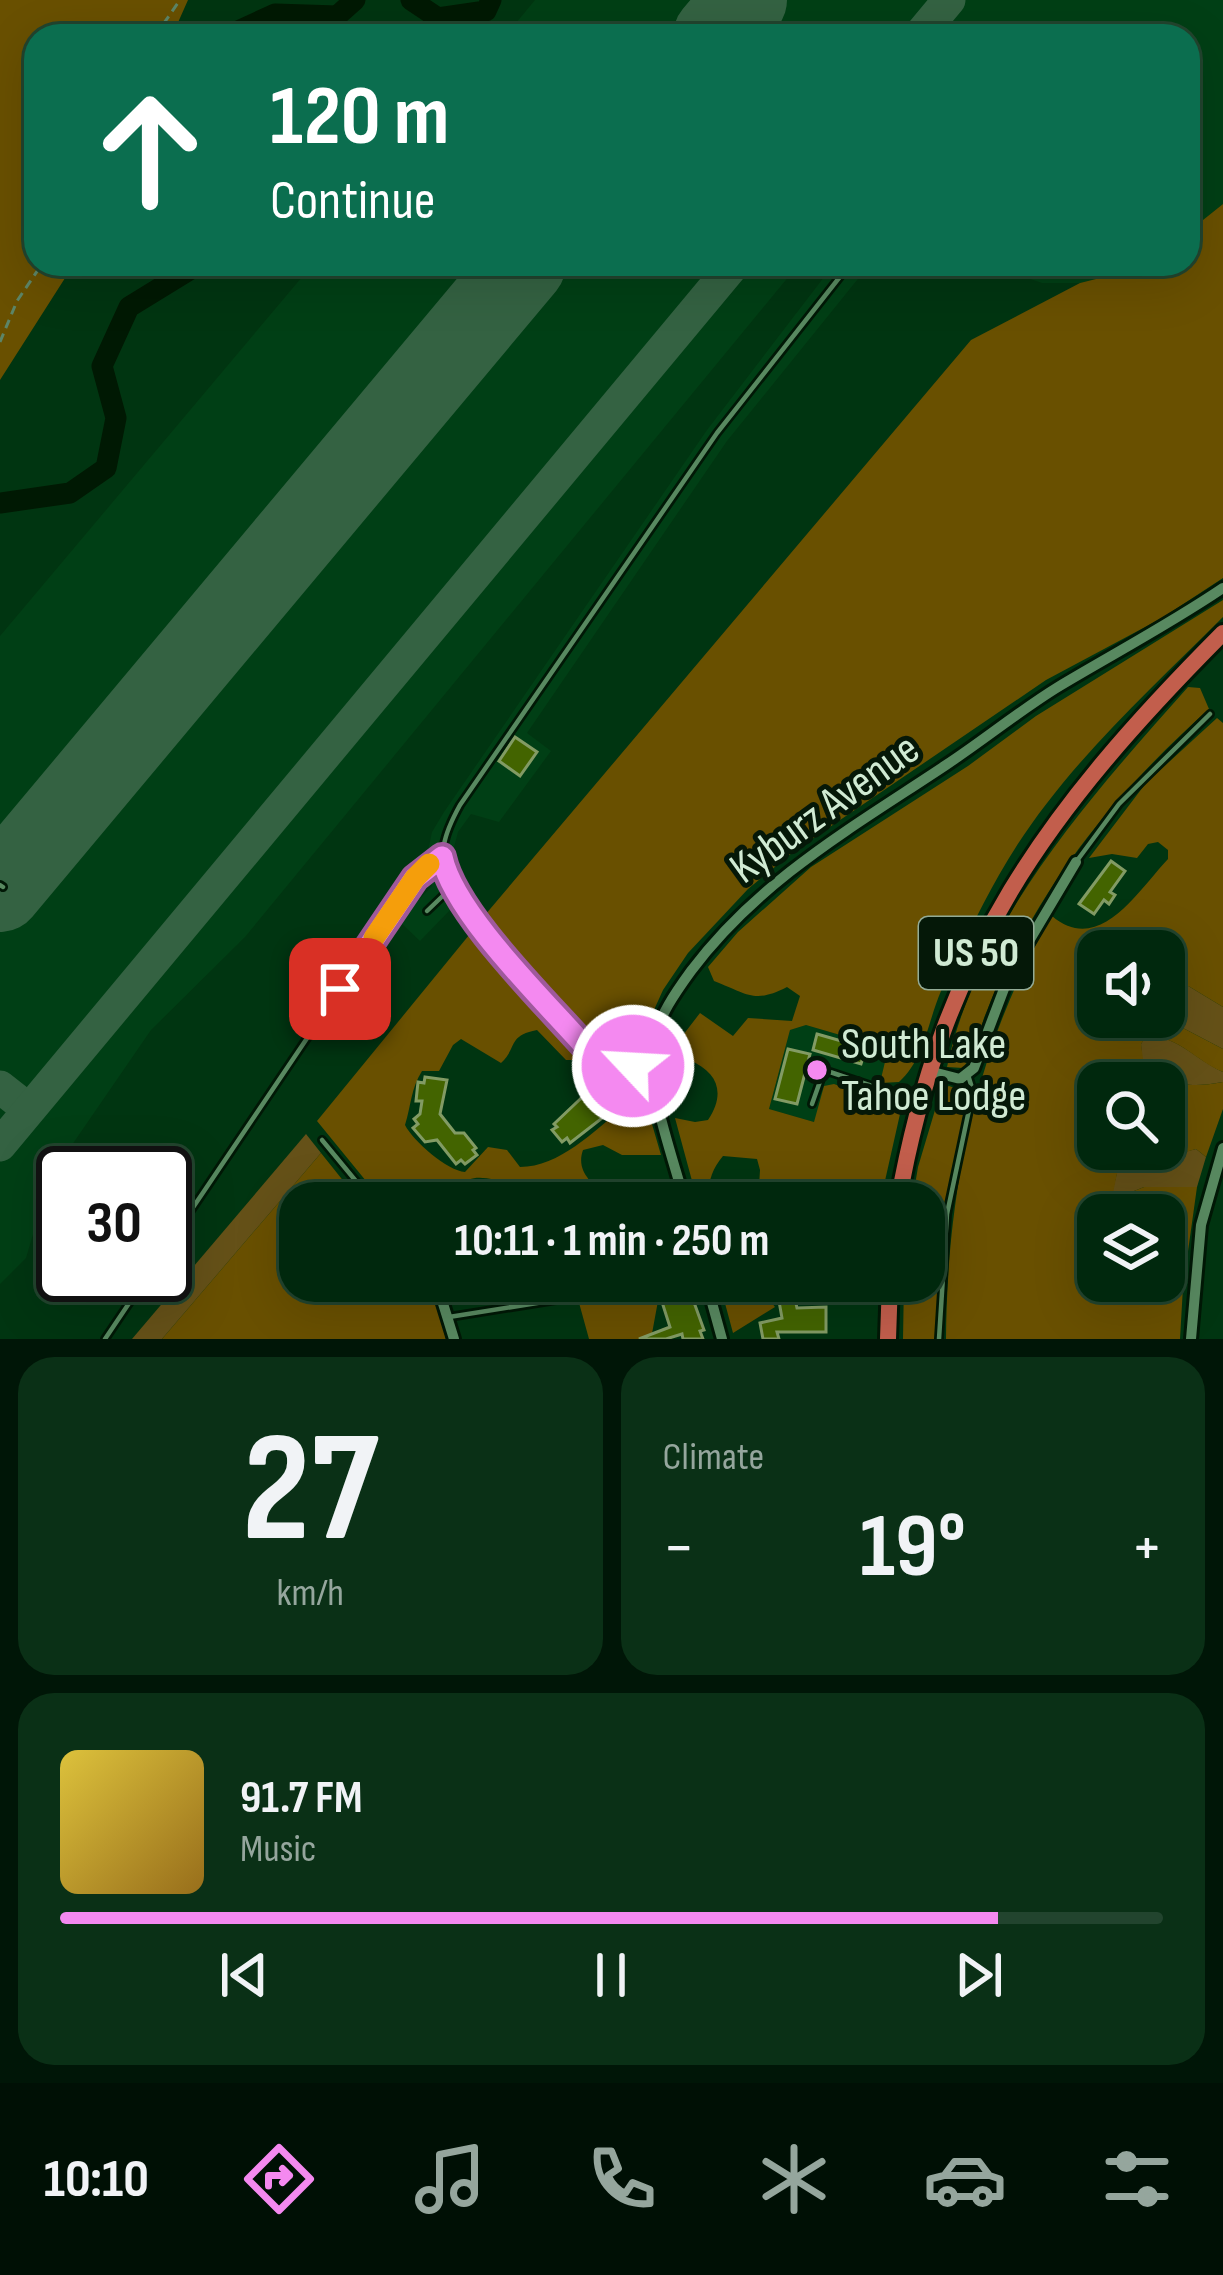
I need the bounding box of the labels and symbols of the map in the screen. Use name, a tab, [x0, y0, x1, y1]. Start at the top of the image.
street label: Kyburz Avenue	[720, 722, 930, 896]
road number: US 50	[919, 917, 1033, 989]
pin	[289, 938, 391, 1040]
position arrow	[570, 1003, 696, 1129]
place label: South Lake Tahoe Lodge	[841, 1017, 1026, 1124]
marker: South Lake Tahoe Lodge	[804, 1057, 830, 1083]
speed limit sign: 30	[36, 1146, 192, 1302]

